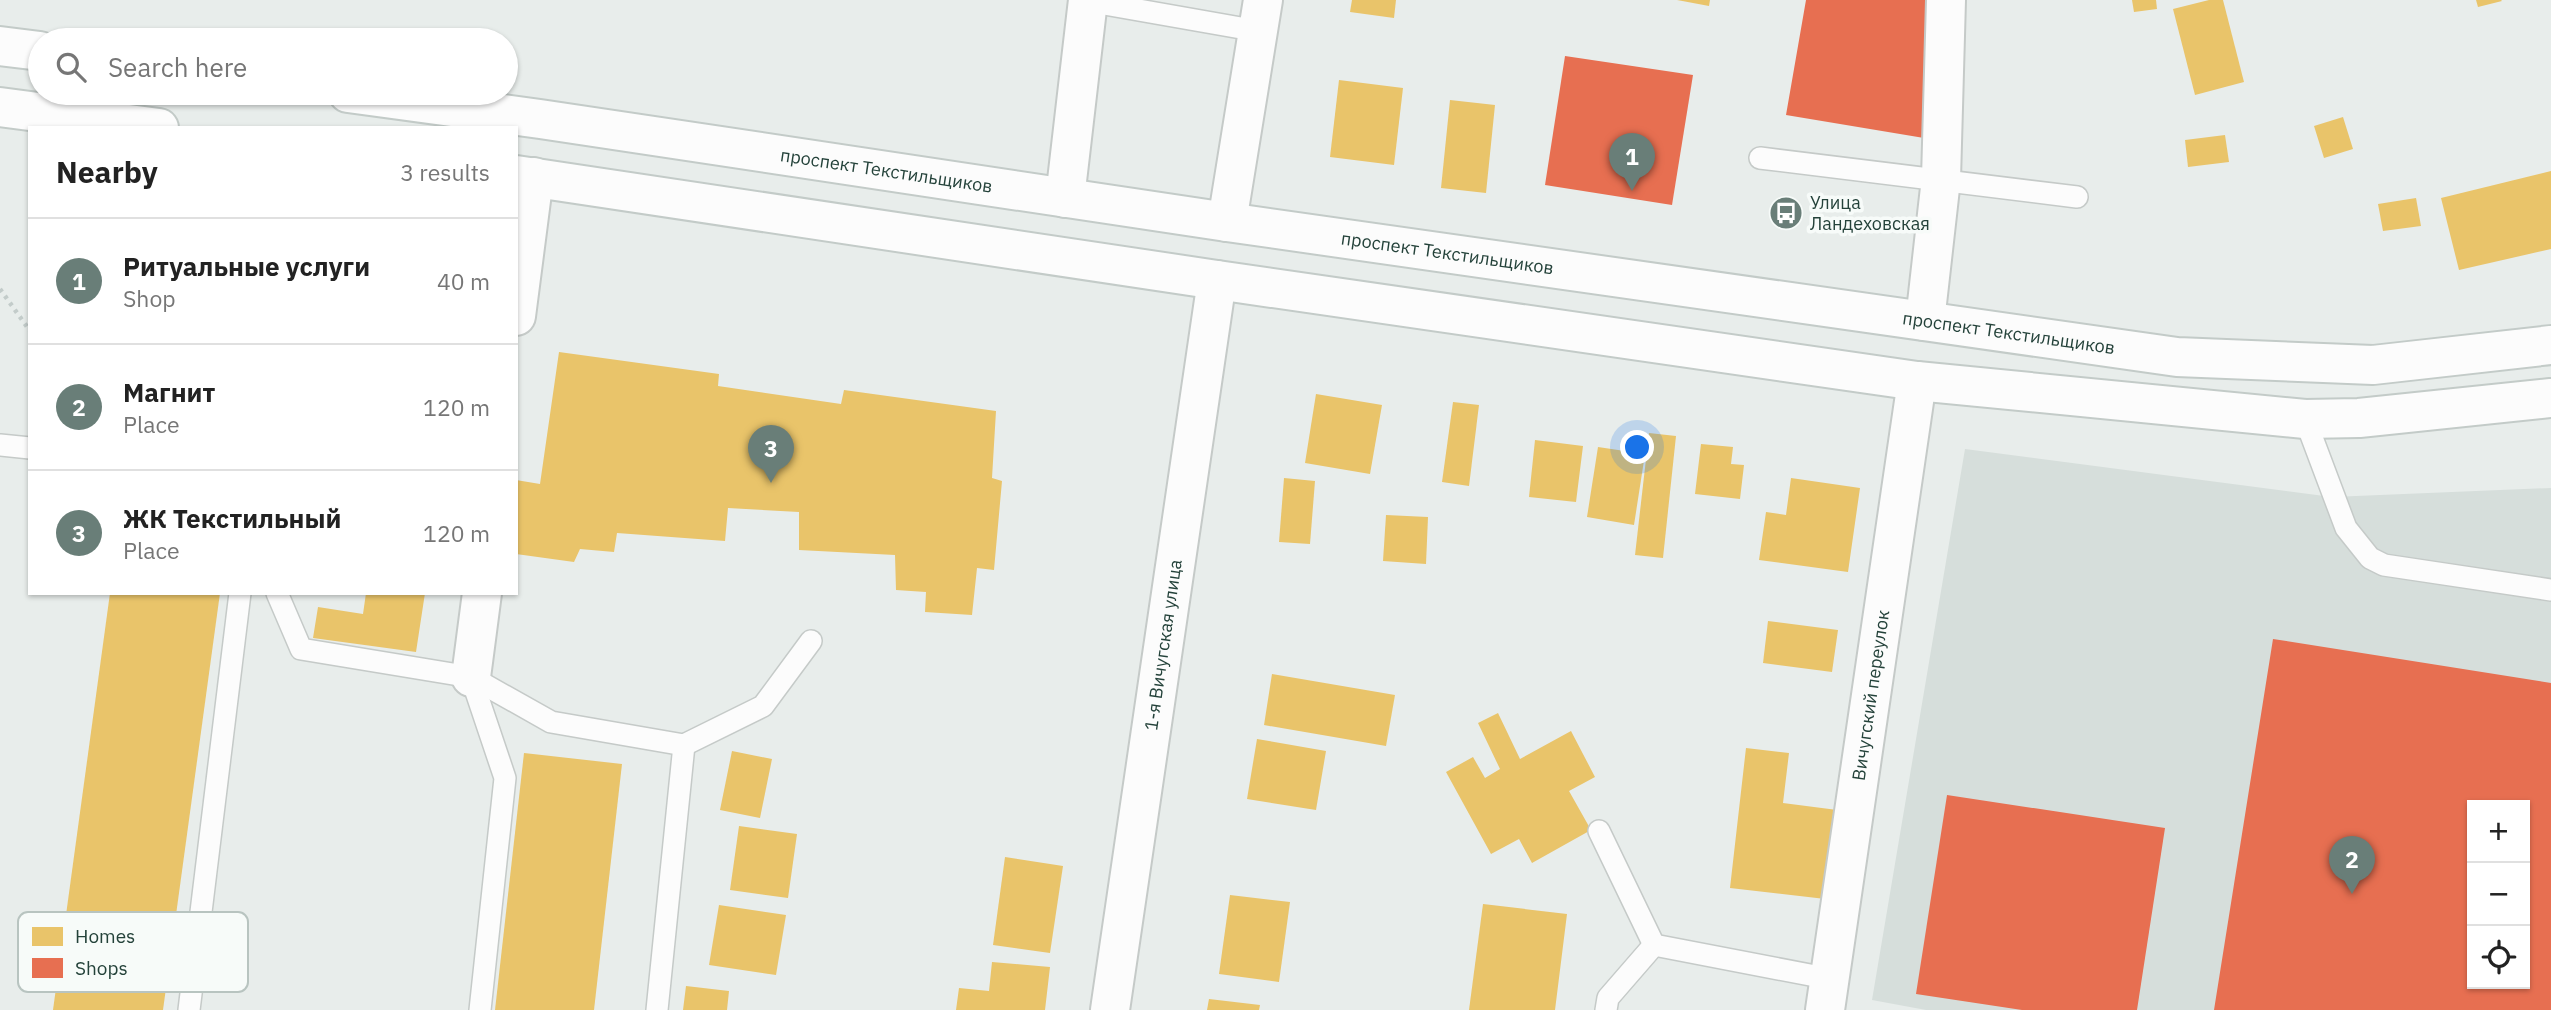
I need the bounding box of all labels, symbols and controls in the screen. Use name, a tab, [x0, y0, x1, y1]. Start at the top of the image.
search box	[28, 28, 518, 105]
icon: search	[52, 48, 90, 86]
text: Search here	[108, 50, 247, 84]
pin: 1	[1609, 133, 1655, 191]
street label: проспект Текстильщиков	[779, 143, 994, 198]
text: Nearby	[56, 152, 158, 191]
text: 3 results	[400, 157, 490, 187]
place label: Улица Ландеховская	[1810, 191, 1930, 235]
bus stop icon: Улица Ландеховская	[1767, 194, 1805, 232]
street label: проспект Текстильщиков	[1340, 226, 1555, 279]
text: Ритуальные услуги	[123, 249, 370, 283]
text: 1	[72, 266, 86, 296]
text: 40 m	[437, 266, 490, 296]
text: Shop	[123, 283, 176, 313]
street label: проспект Текстильщиков	[1901, 306, 2117, 359]
text: Магнит	[123, 375, 215, 409]
text: 2	[72, 392, 86, 422]
text: 120 m	[423, 392, 490, 422]
text: Place	[123, 409, 180, 439]
pin: 3	[748, 425, 794, 483]
your location	[1620, 430, 1654, 464]
text: ЖК Текстильный	[123, 501, 341, 535]
text: 3	[72, 518, 86, 548]
text: 120 m	[423, 518, 490, 548]
text: Place	[123, 535, 180, 565]
street label: 1-я Вичугская улица	[1139, 557, 1187, 732]
street label: Вичугский переулок	[1847, 608, 1894, 782]
map controls	[2467, 800, 2530, 989]
button: +	[2467, 800, 2530, 863]
pin: 2	[2329, 836, 2375, 894]
button: −	[2467, 863, 2530, 926]
legend	[18, 912, 248, 992]
text: Homes	[75, 924, 135, 948]
button: locate	[2467, 926, 2530, 989]
text: Shops	[75, 956, 128, 980]

